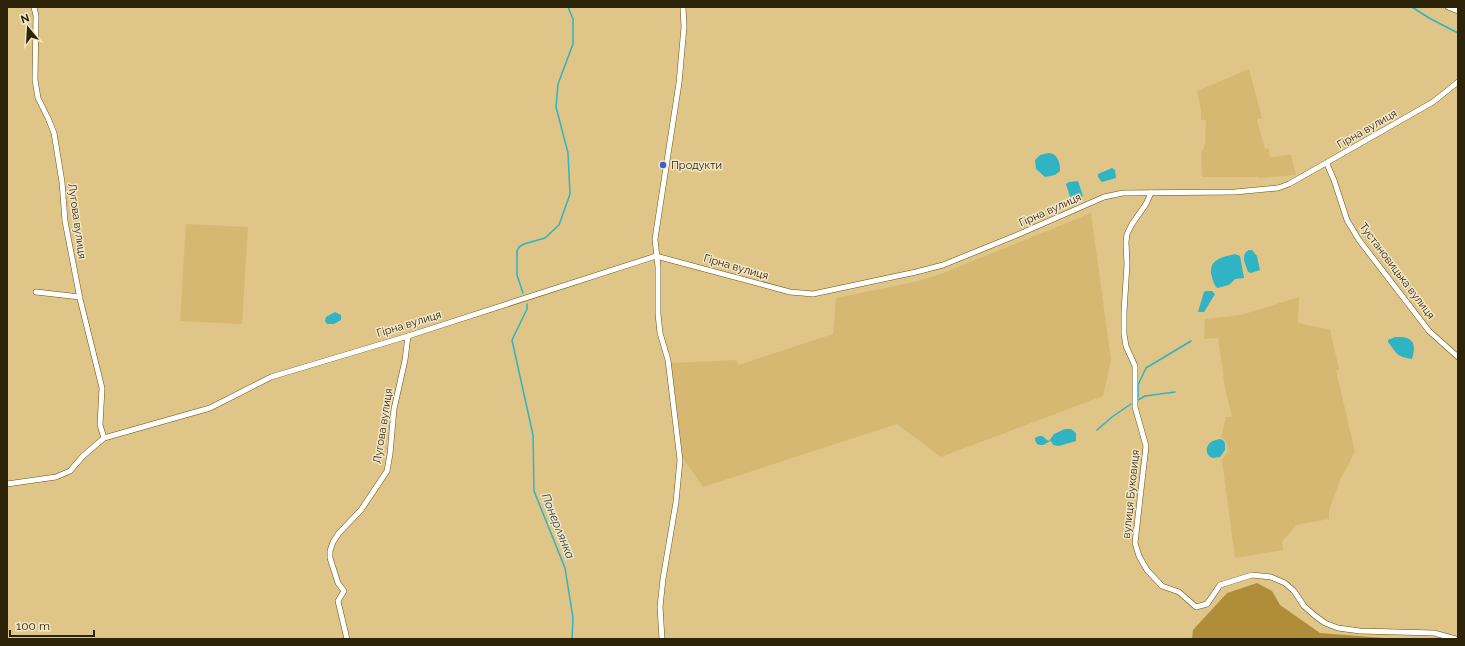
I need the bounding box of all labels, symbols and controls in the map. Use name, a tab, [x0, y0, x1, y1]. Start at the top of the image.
north arrow	[8, 8, 48, 48]
text: N	[19, 11, 31, 26]
street label: Гірна вулиця	[1335, 107, 1399, 151]
place label: Продукти	[671, 159, 722, 172]
marker: Продукти	[658, 160, 668, 170]
street label: Лугова вулиця	[65, 182, 89, 260]
street label: Гірна вулиця	[1017, 190, 1083, 230]
street label: Тустановицька вулиця	[1357, 220, 1437, 322]
street label: Гірна вулиця	[702, 252, 770, 282]
street label: Гірна вулиця	[375, 308, 443, 340]
street label: Лугова вулиця	[371, 387, 395, 465]
street label: вулиця Буковиця	[1120, 449, 1142, 539]
water label: Понерлянка	[539, 491, 577, 561]
scale bar	[10, 612, 94, 638]
text: 100 m	[16, 619, 50, 633]

